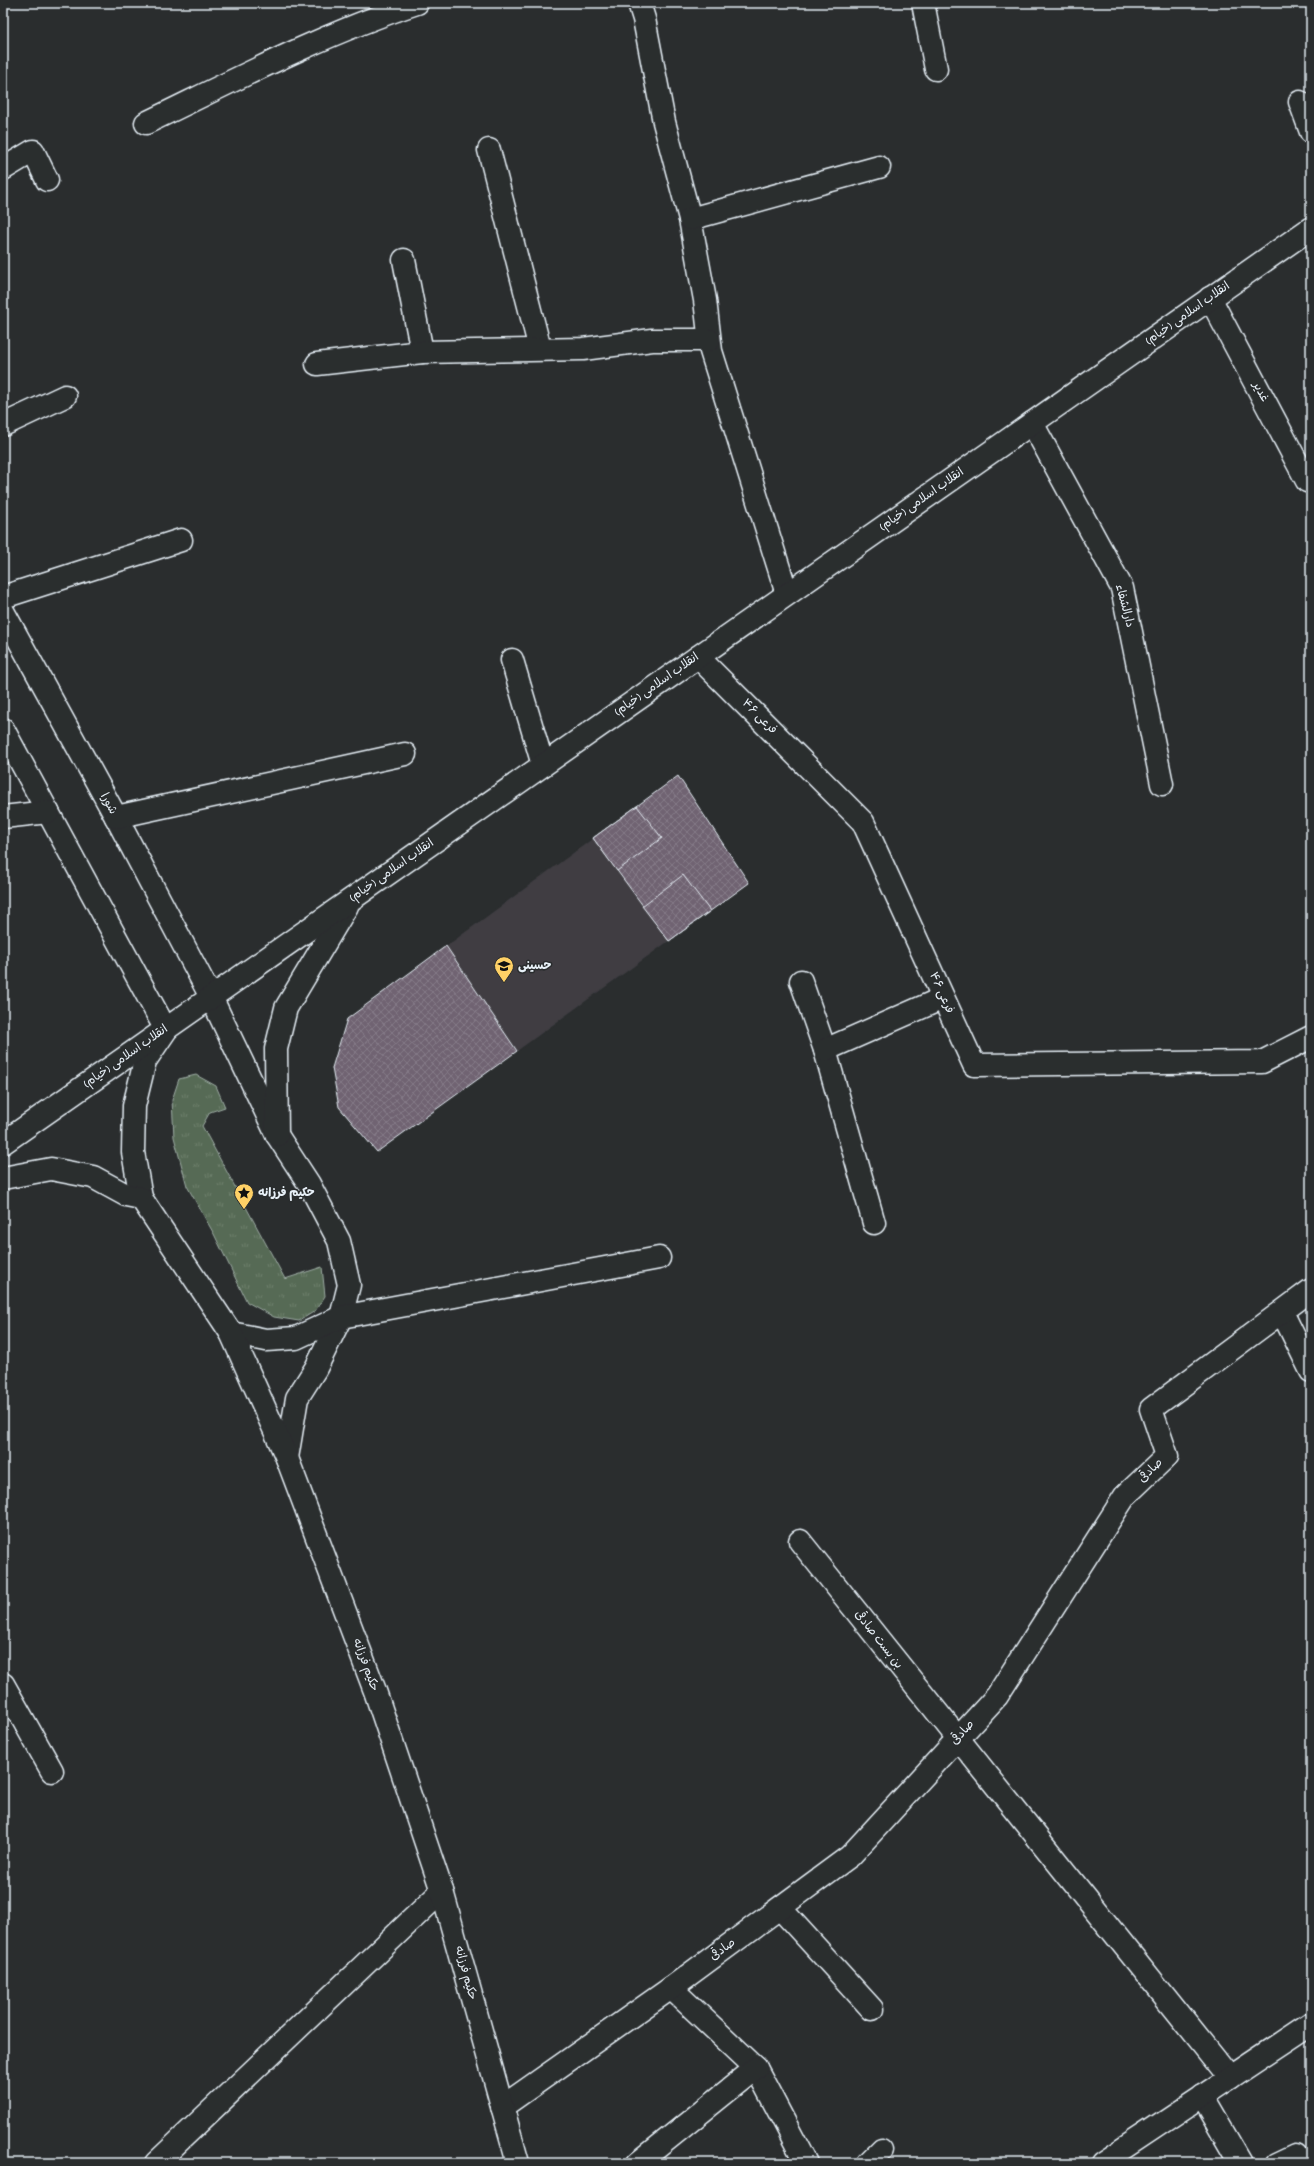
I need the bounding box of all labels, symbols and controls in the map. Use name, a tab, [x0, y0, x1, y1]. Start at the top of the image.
street label: انقلاب اسلامی (خیام)	[1142, 278, 1234, 350]
street label: غدیر	[1247, 378, 1272, 405]
street label: انقلاب اسلامی (خیام)	[876, 464, 968, 536]
street label: دارالشفاء	[1110, 582, 1138, 630]
street label: انقلاب اسلامی (خیام)	[611, 649, 703, 721]
street label: فرعی ۴۶	[737, 695, 781, 739]
street label: شورا	[95, 790, 121, 818]
street label: انقلاب اسلامی (خیام)	[346, 835, 438, 907]
school or university icon: حسینی	[493, 955, 515, 983]
place label: حسینی	[518, 958, 552, 975]
street label: فرعی ۴۶	[924, 970, 958, 1016]
street label: انقلاب اسلامی (خیام)	[80, 1021, 172, 1093]
place icon: حکیم فرزانه	[233, 1182, 255, 1210]
place label: حکیم فرزانه	[258, 1185, 315, 1202]
street label: صادقی	[1135, 1455, 1167, 1487]
street label: بن بست صادقی	[850, 1607, 906, 1673]
street label: حکیم فرزانه	[347, 1636, 383, 1694]
street label: صادقی	[947, 1717, 979, 1749]
street label: صادقی	[706, 1935, 740, 1965]
street label: حکیم فرزانه	[450, 1944, 480, 2002]

